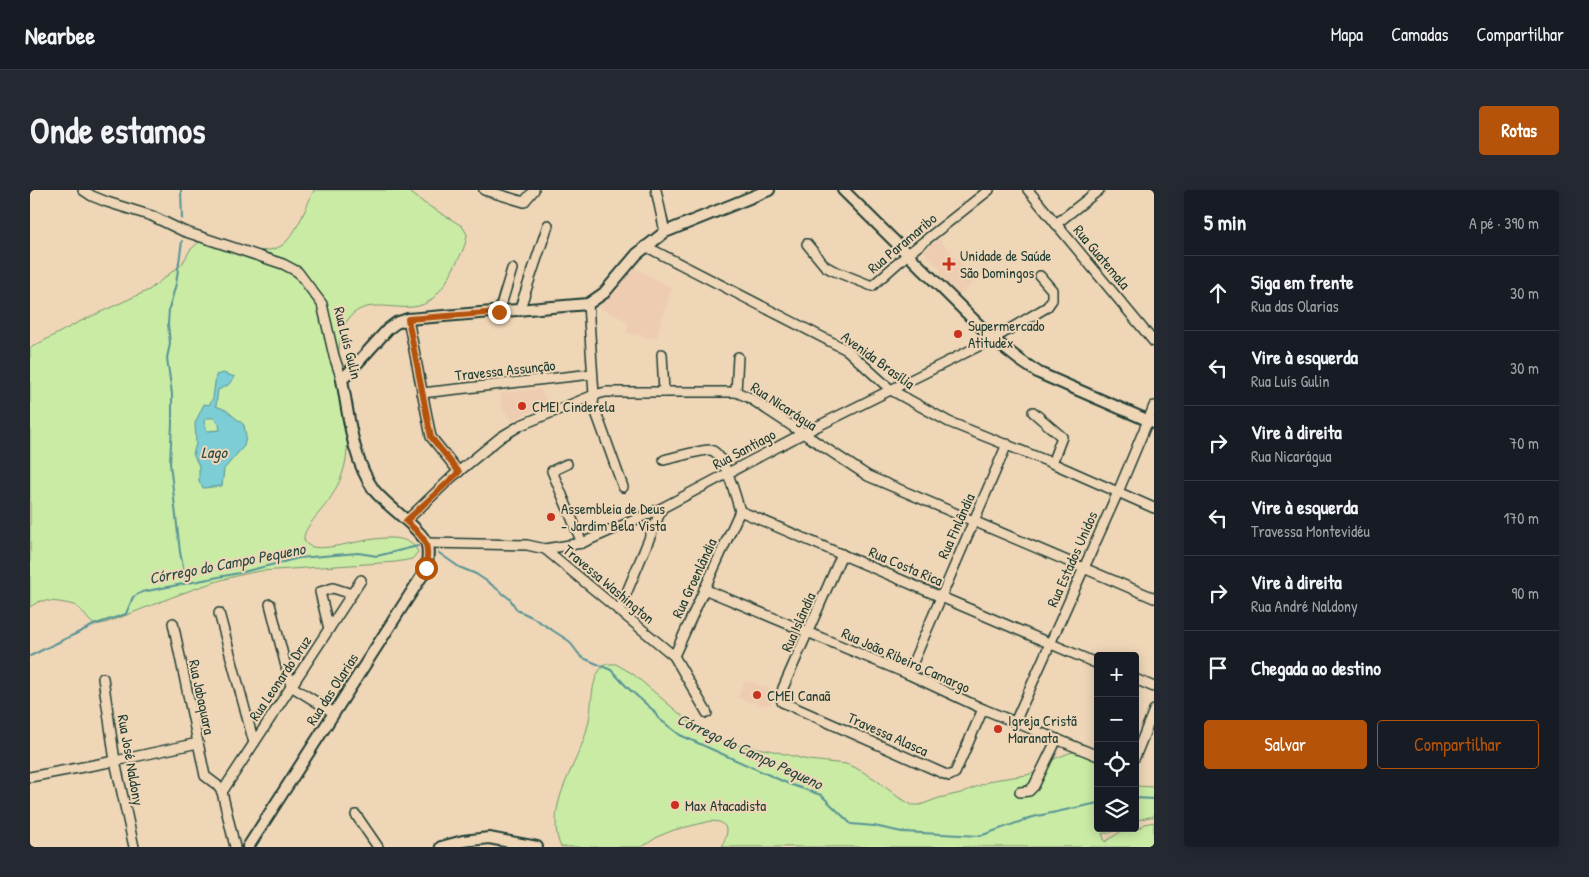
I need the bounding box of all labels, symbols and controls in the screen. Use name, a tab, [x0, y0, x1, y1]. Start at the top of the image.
text: Nearbee	[25, 19, 95, 51]
text: Mapa	[1331, 22, 1363, 47]
text: Camadas	[1391, 22, 1448, 47]
text: Compartilhar	[1476, 22, 1564, 47]
button: Rotas	[1479, 106, 1559, 155]
text: Onde estamos	[30, 107, 205, 154]
street label: Rua Paramaribo	[863, 208, 941, 278]
text: 5 min	[1204, 208, 1246, 237]
text: A pé · 390 m	[1469, 212, 1539, 234]
street label: Rua Guatemala	[1069, 220, 1135, 294]
place label: Unidade de Saúde São Domingos	[960, 245, 1051, 283]
marker: Unidade de Saúde São Domingos	[942, 257, 956, 271]
text: Siga em frente	[1251, 269, 1354, 295]
icon: ahead	[1204, 279, 1232, 307]
text: 30 m	[1510, 282, 1539, 304]
text: Rua das Olarias	[1251, 295, 1339, 317]
route end	[488, 301, 511, 324]
street label: Rua Luís Gulin	[329, 305, 367, 381]
place label: Supermercado Atitudex	[968, 315, 1045, 353]
street label: Avenida Brasília	[837, 326, 919, 394]
marker: Supermercado Atitudex	[952, 328, 964, 340]
text: Vire à esquerda	[1251, 344, 1358, 370]
street label: Travessa Assunção	[454, 354, 556, 386]
icon: left	[1204, 354, 1232, 382]
text: 30 m	[1510, 357, 1539, 379]
text: Rua Luís Gulin	[1251, 370, 1330, 392]
street label: Rua Nicarágua	[747, 377, 821, 435]
place label: CMEI Cinderela	[532, 396, 615, 417]
marker: CMEI Cinderela	[516, 400, 528, 412]
text: Vire à direita	[1251, 419, 1342, 445]
street label: Rua Santiago	[709, 424, 779, 474]
icon: right	[1204, 429, 1232, 457]
text: 70 m	[1509, 432, 1539, 454]
water label: Lago	[201, 441, 228, 463]
text: Rua Nicarágua	[1251, 445, 1331, 467]
street label: Rua Finlândia	[932, 490, 980, 562]
text: Vire à esquerda	[1251, 494, 1358, 520]
place label: Assembleia de Deus - Jardim Bela Vista	[561, 498, 666, 536]
icon: left	[1204, 504, 1232, 532]
text: 170 m	[1504, 507, 1539, 529]
street label: Rua Estados Unidos	[1042, 508, 1103, 610]
marker: Assembleia de Deus - Jardim Bela Vista	[545, 511, 557, 523]
text: Travessa Montevidéu	[1251, 520, 1370, 542]
street label: Rua Groenlândia	[666, 535, 722, 621]
water label: Córrego do Campo Pequeno	[147, 537, 308, 589]
street label: Travessa Washington	[559, 539, 659, 629]
street label: Rua Costa Rica	[866, 541, 946, 591]
route start	[415, 557, 438, 580]
text: Vire à direita	[1251, 569, 1342, 595]
icon: right	[1204, 579, 1232, 607]
text: 90 m	[1511, 582, 1539, 604]
street label: Rua Islândia	[776, 589, 820, 655]
text: Rua André Naldony	[1251, 595, 1358, 617]
street label: Rua João Ribeiro Camargo	[838, 622, 974, 698]
street label: Rua Leonardo Druz	[244, 631, 317, 725]
street label: Rua das Olarias	[301, 649, 363, 729]
map controls	[1094, 652, 1139, 832]
button: +	[1094, 652, 1139, 697]
icon: arrive	[1204, 654, 1232, 682]
text: Chegada ao destino	[1251, 655, 1381, 681]
street label: Rua Jabaquara	[184, 658, 220, 737]
place label: CMEI Canaã	[767, 685, 831, 706]
marker: CMEI Canaã	[751, 689, 763, 701]
button: −	[1094, 697, 1139, 742]
street label: Travessa Alasca	[844, 707, 932, 761]
water label: Córrego do Campo Pequeno	[674, 708, 828, 795]
place label: Igreja Cristã Maranata	[1008, 710, 1077, 748]
street label: Rua José Naldony	[113, 713, 149, 807]
button: Salvar	[1204, 720, 1367, 769]
button: Compartilhar	[1377, 720, 1539, 769]
marker: Igreja Cristã Maranata	[992, 723, 1004, 735]
button: locate	[1094, 742, 1139, 787]
button: layers	[1094, 787, 1139, 832]
place label: Max Atacadista	[685, 795, 766, 816]
marker: Max Atacadista	[669, 799, 681, 811]

